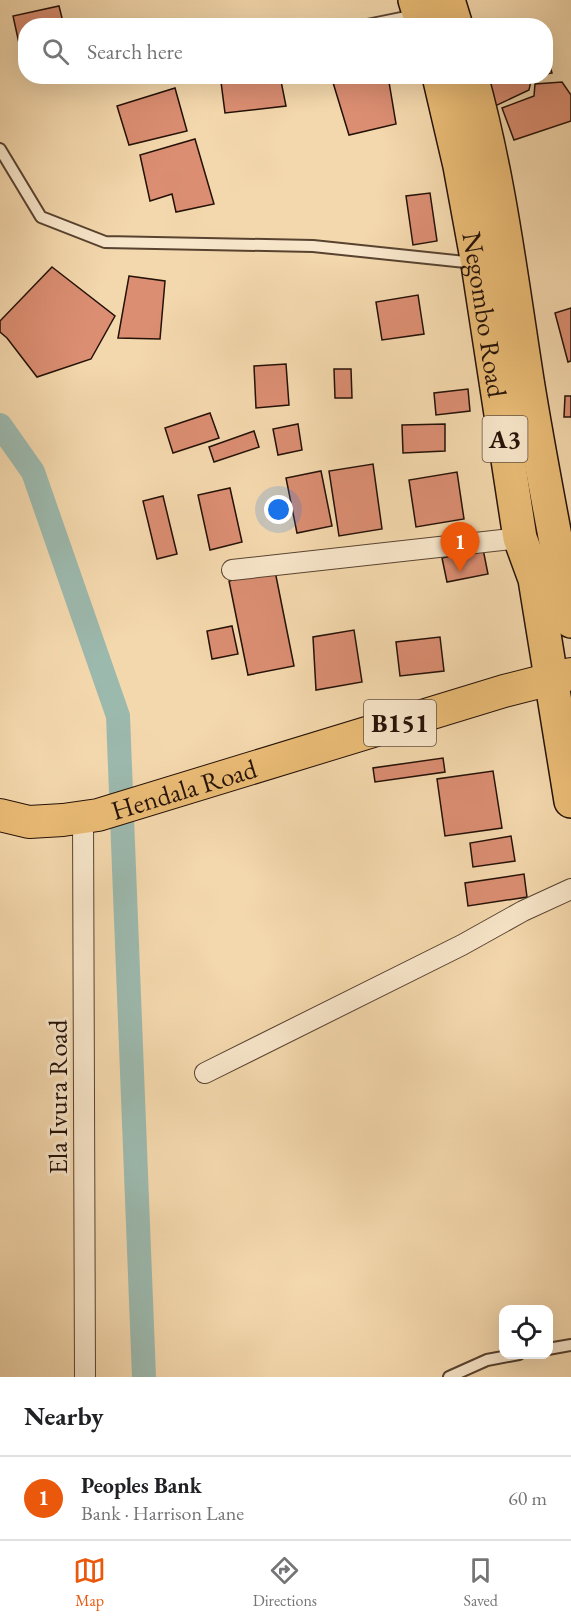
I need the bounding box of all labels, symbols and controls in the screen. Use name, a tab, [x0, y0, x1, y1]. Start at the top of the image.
search box	[18, 18, 553, 84]
icon: search	[39, 35, 72, 68]
text: Search here	[87, 37, 182, 66]
street label: Negombo Road	[455, 229, 516, 400]
road number: A3	[482, 416, 528, 462]
your location	[264, 495, 293, 524]
pin: 1	[440, 522, 480, 572]
road number: B151	[364, 700, 436, 746]
street label: Hendala Road	[107, 750, 261, 827]
street label: Ela Ivura Road	[40, 1019, 75, 1174]
map controls	[499, 1305, 553, 1359]
button: locate	[499, 1305, 553, 1359]
text: Nearby	[24, 1399, 104, 1433]
text: Peoples Bank	[81, 1471, 202, 1500]
text: 1	[38, 1485, 49, 1511]
text: 60 m	[508, 1485, 547, 1511]
text: Bank · Harrison Lane	[81, 1500, 244, 1526]
tab: Map	[73, 1554, 106, 1611]
tab: Directions	[253, 1554, 317, 1611]
tab: Saved	[463, 1554, 498, 1611]

